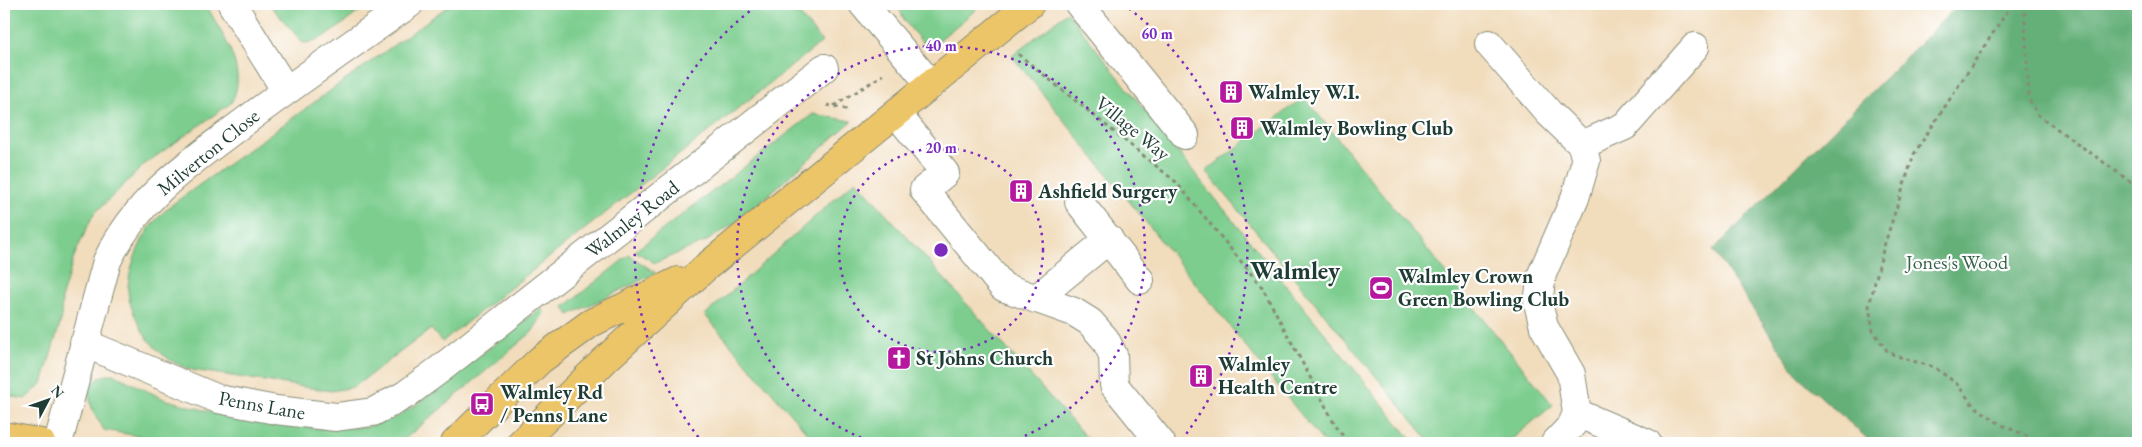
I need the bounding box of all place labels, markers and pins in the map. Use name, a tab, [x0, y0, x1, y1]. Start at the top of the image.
building icon: Walmley W.I.	[1218, 79, 1244, 105]
place label: Walmley W.I.	[1248, 79, 1360, 105]
building icon: Walmley Bowling Club	[1229, 115, 1255, 141]
place label: Walmley Bowling Club	[1260, 115, 1453, 141]
building icon: Ashfield Surgery	[1008, 178, 1034, 204]
place label: Ashfield Surgery	[1037, 178, 1178, 204]
centre of rings	[932, 241, 950, 259]
place label: Walmley Crown Green Bowling Club	[1398, 263, 1569, 312]
sports icon: Walmley Crown Green Bowling Club	[1368, 275, 1394, 301]
church icon: St Johns Church	[886, 345, 912, 371]
place label: St Johns Church	[916, 345, 1053, 371]
place label: Walmley Health Centre	[1218, 351, 1337, 400]
building icon: Walmley Health Centre	[1188, 363, 1214, 389]
place label: Walmley Rd / Penns Lane	[500, 379, 607, 428]
bus stop icon: Walmley Rd / Penns Lane	[469, 391, 495, 417]

